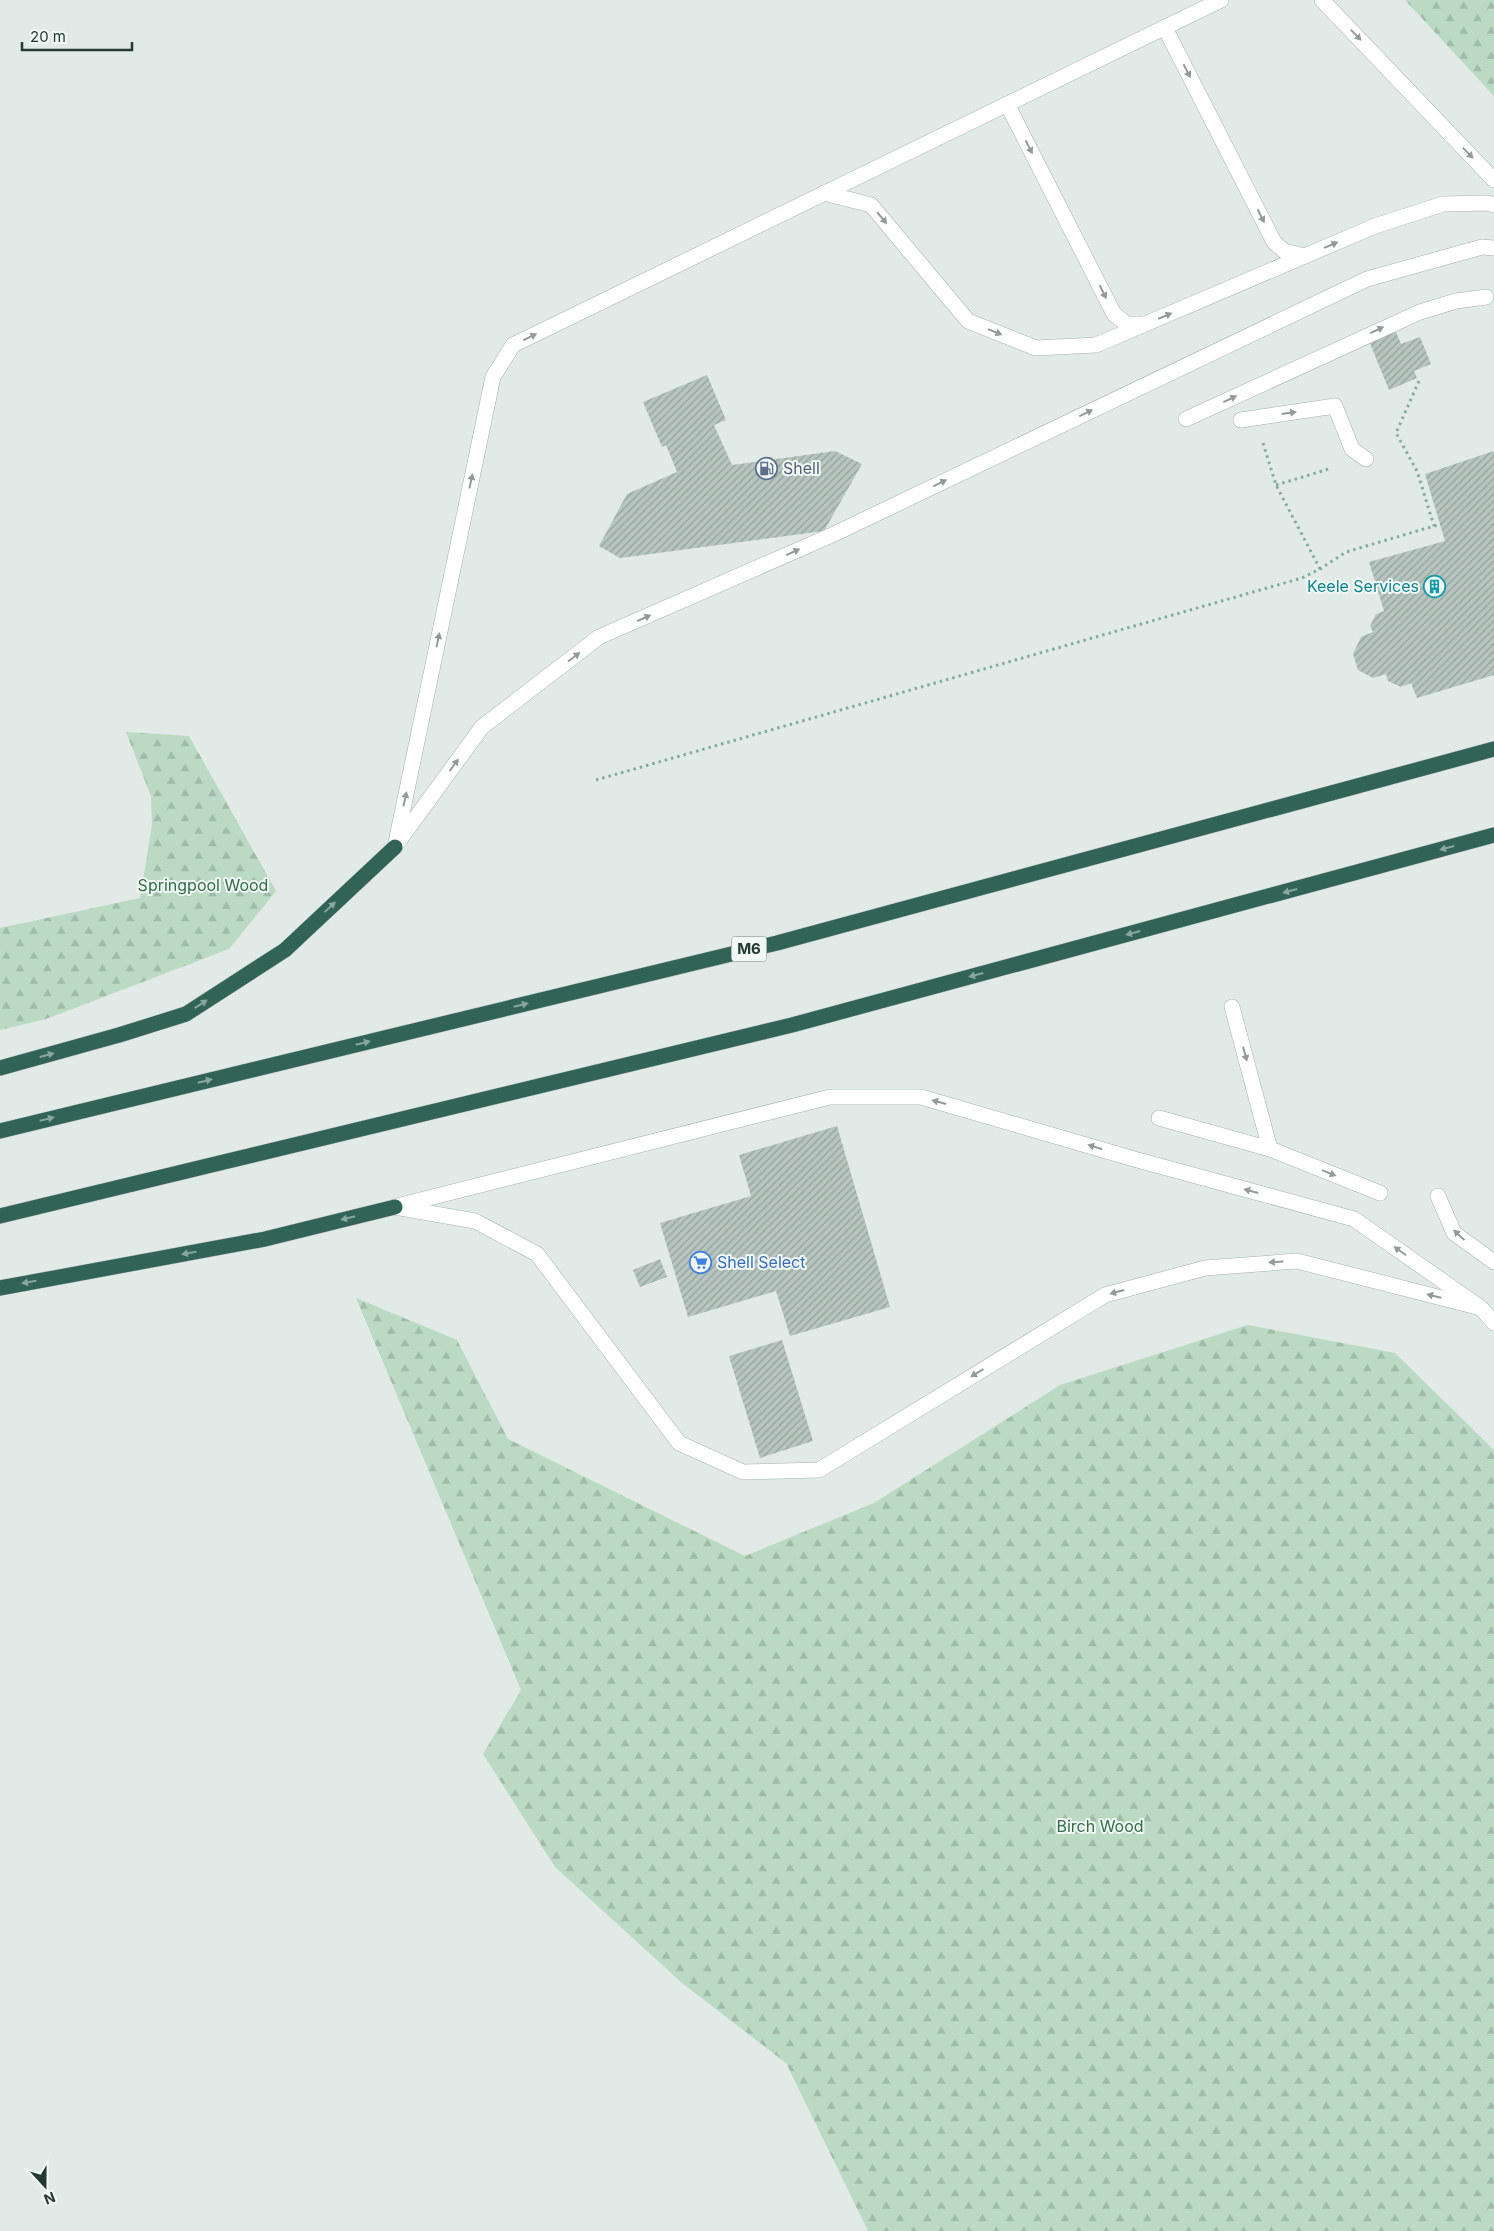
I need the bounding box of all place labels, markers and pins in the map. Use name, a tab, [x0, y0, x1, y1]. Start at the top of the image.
fuel station icon: Shell	[755, 456, 779, 480]
place label: Shell	[783, 458, 820, 478]
building icon: Keele Services	[1423, 574, 1447, 598]
place label: Keele Services	[1307, 576, 1419, 596]
supermarket icon: Shell Select	[689, 1250, 713, 1274]
place label: Shell Select	[717, 1252, 805, 1272]

